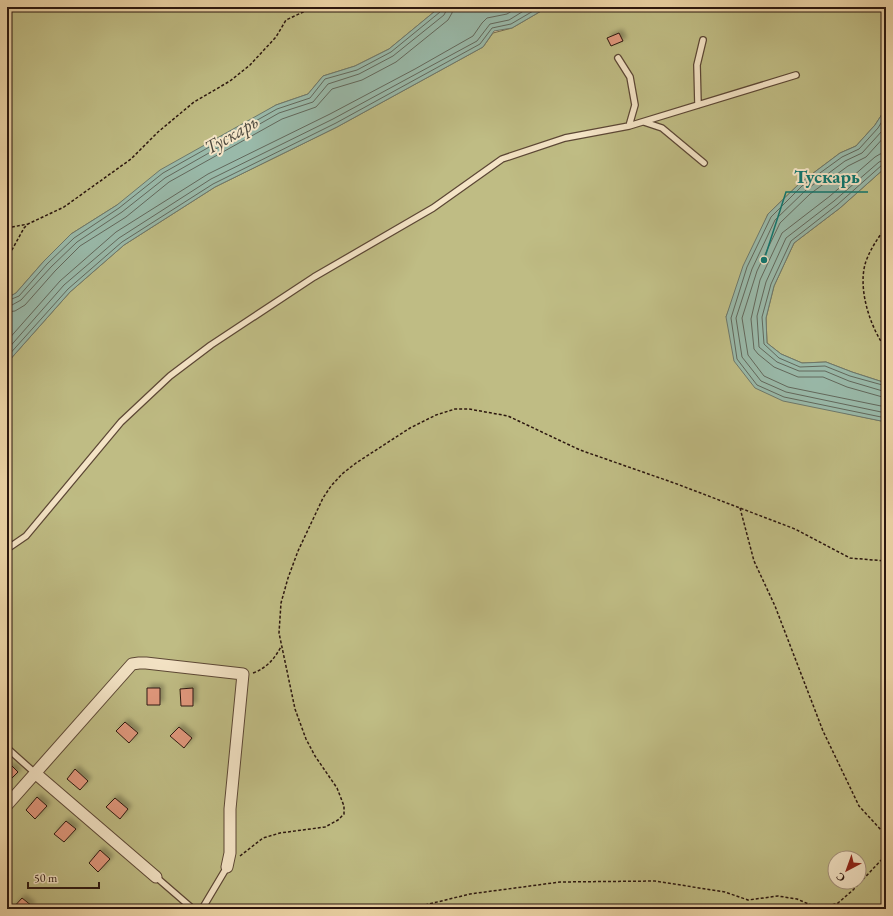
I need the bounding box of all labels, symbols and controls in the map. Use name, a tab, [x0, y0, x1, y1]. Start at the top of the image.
water label: Тускарь	[200, 109, 263, 160]
callout: Тускарь	[786, 161, 868, 192]
text: Тускарь	[794, 164, 860, 189]
north arrow	[827, 850, 867, 890]
scale bar	[28, 864, 99, 890]
text: 50 m	[34, 870, 58, 886]
text: С	[833, 870, 848, 885]

